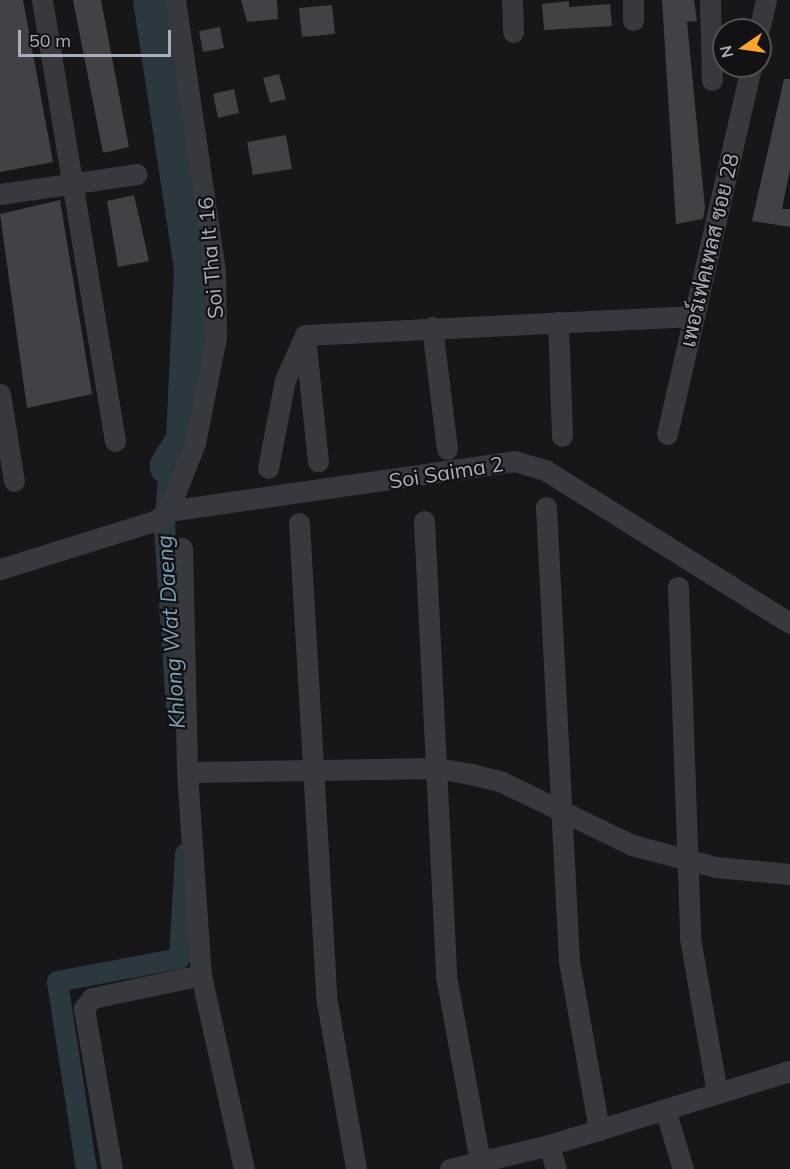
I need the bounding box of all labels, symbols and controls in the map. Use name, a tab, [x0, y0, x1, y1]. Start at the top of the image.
scale bar	[21, 18, 174, 56]
north arrow	[712, 18, 772, 78]
text: 50 m	[29, 29, 71, 52]
text: N	[715, 43, 738, 60]
street label: เพอร์เฟคเพลส ซอย 28	[674, 151, 744, 349]
street label: Soi Tha It 16	[192, 196, 228, 320]
street label: Soi Saima 2	[387, 451, 505, 493]
water label: Khlong Wat Daeng	[151, 534, 191, 730]

